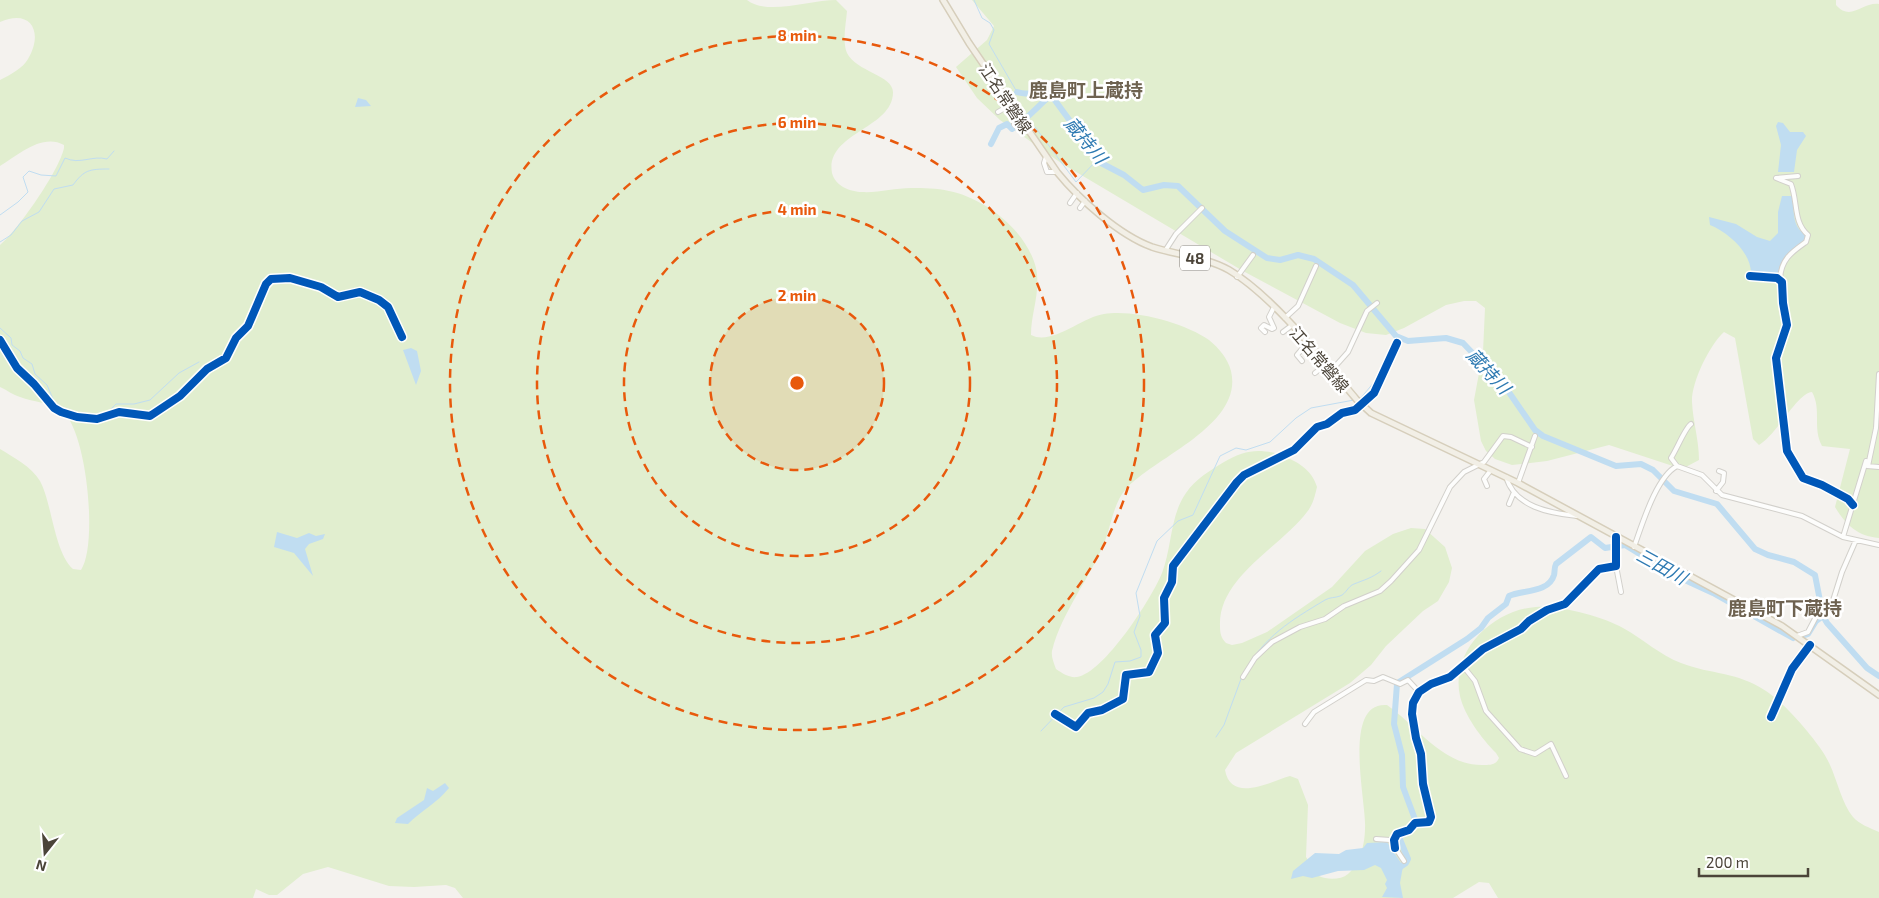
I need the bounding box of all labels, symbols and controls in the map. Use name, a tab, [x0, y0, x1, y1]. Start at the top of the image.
text: 8 min	[778, 26, 816, 44]
street label: 江名常磐線	[976, 60, 1036, 136]
district label: 鹿島町上蔵持	[1029, 78, 1143, 101]
water label: 蔵持川	[1060, 112, 1113, 169]
text: 6 min	[778, 113, 816, 131]
text: 4 min	[777, 200, 817, 218]
road number: 48	[1180, 246, 1210, 270]
text: 2 min	[778, 286, 816, 304]
street label: 江名常磐線	[1287, 323, 1353, 395]
water label: 蔵持川	[1463, 344, 1517, 400]
centre of rings	[788, 374, 806, 392]
water label: 三田川	[1633, 543, 1693, 590]
district label: 鹿島町下蔵持	[1728, 596, 1842, 619]
north arrow	[20, 828, 70, 878]
scale bar	[1699, 846, 1808, 878]
text: 200 m	[1706, 853, 1749, 871]
text: N	[34, 856, 48, 876]

